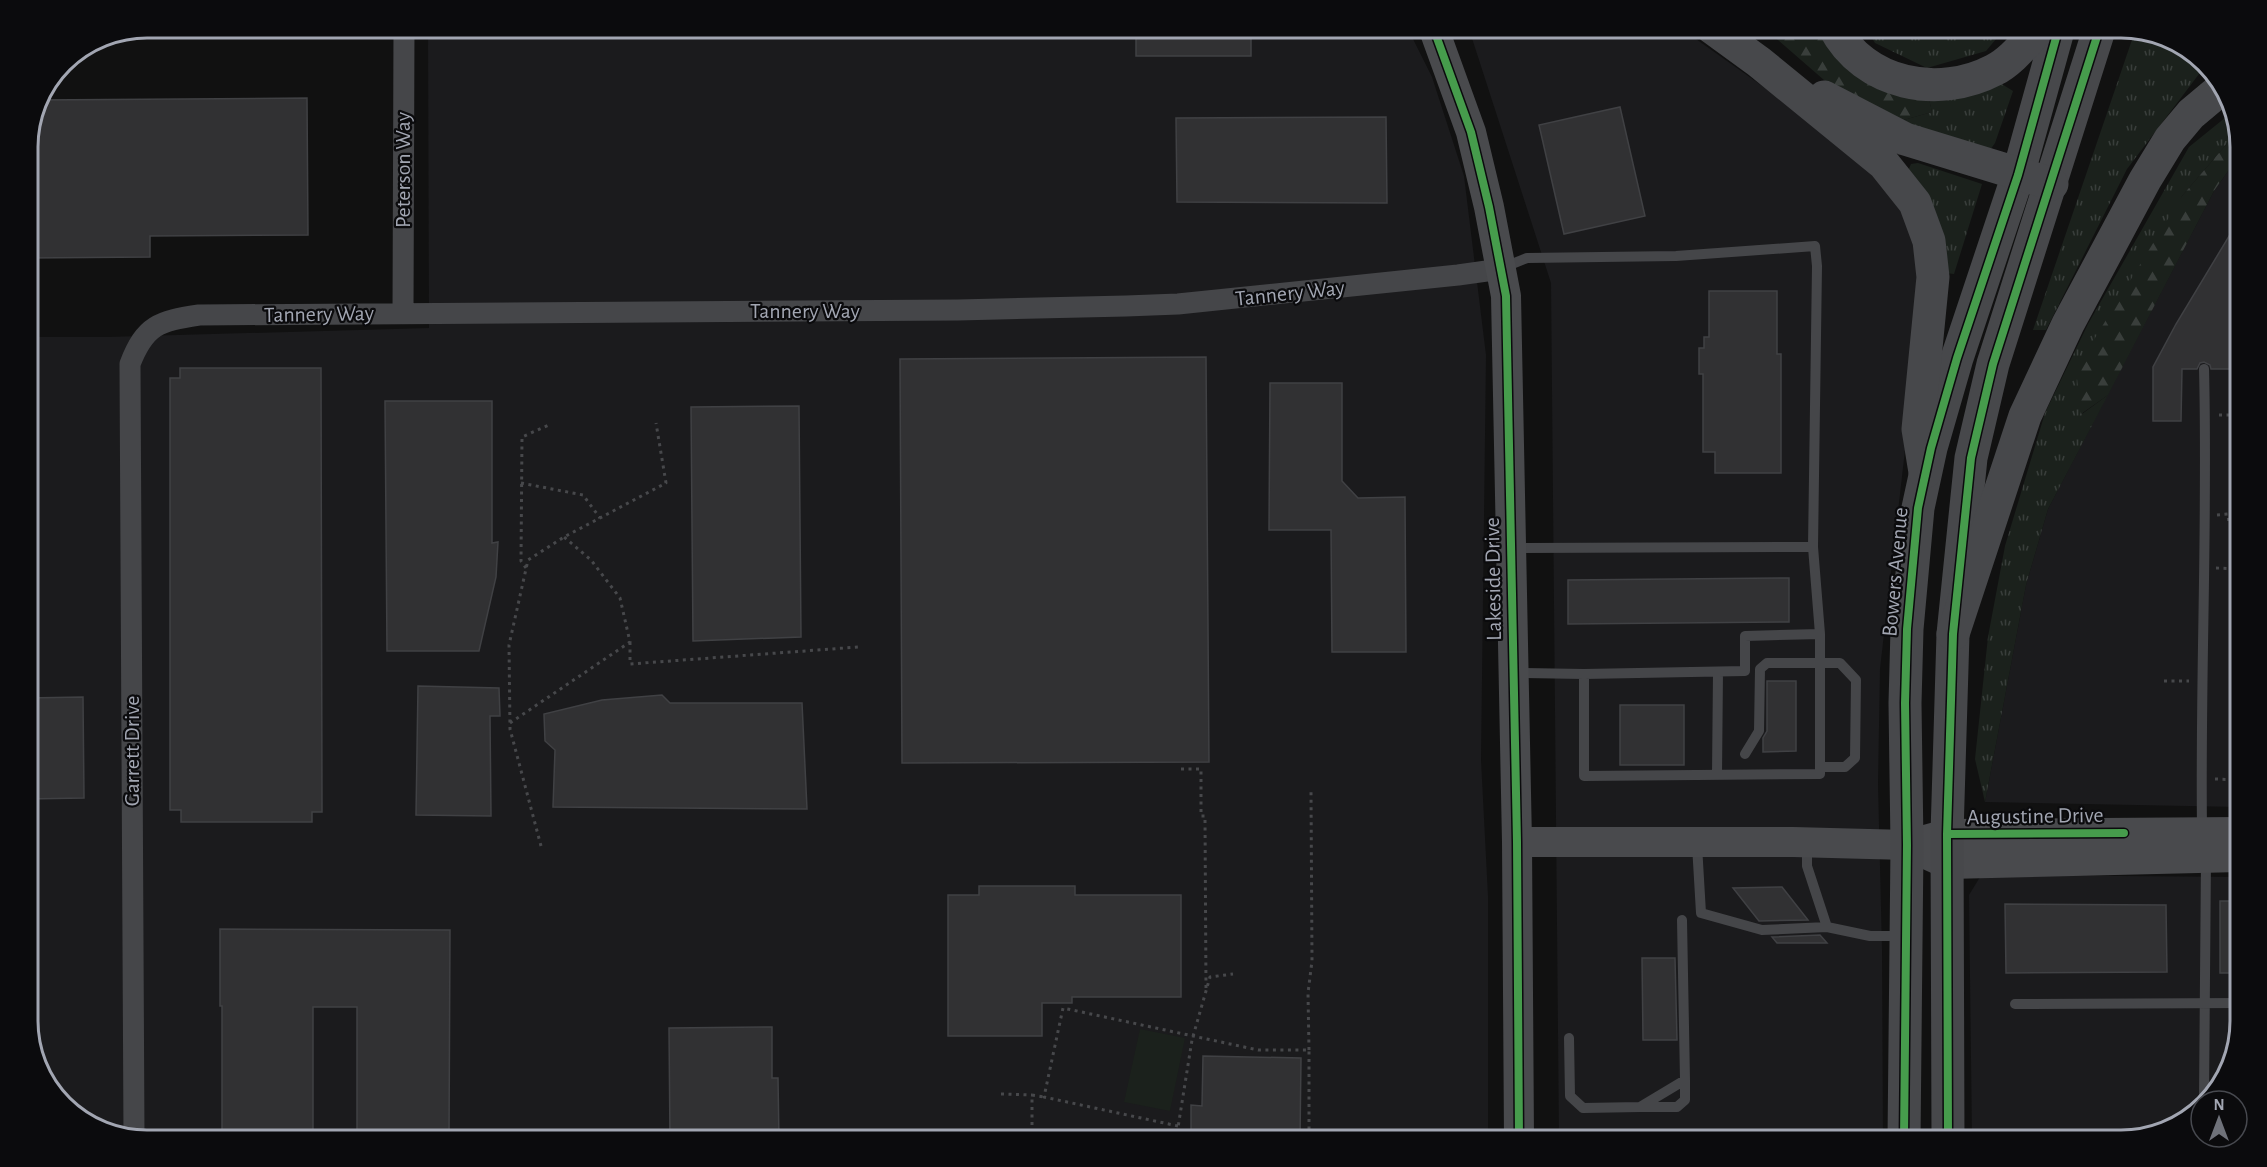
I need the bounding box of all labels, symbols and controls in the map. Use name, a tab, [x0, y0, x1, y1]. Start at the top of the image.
street label: Peterson Way	[392, 111, 414, 228]
street label: Tannery Way	[1234, 276, 1346, 310]
street label: Tannery Way	[750, 300, 861, 322]
street label: Tannery Way	[264, 302, 375, 326]
street label: Bowers Avenue	[1878, 506, 1912, 638]
street label: Lakeside Drive	[1481, 517, 1505, 641]
street label: Garrett Drive	[121, 696, 143, 806]
street label: Augustine Drive	[1966, 804, 2104, 828]
north arrow	[2189, 1089, 2249, 1149]
text: N	[2213, 1097, 2225, 1113]

